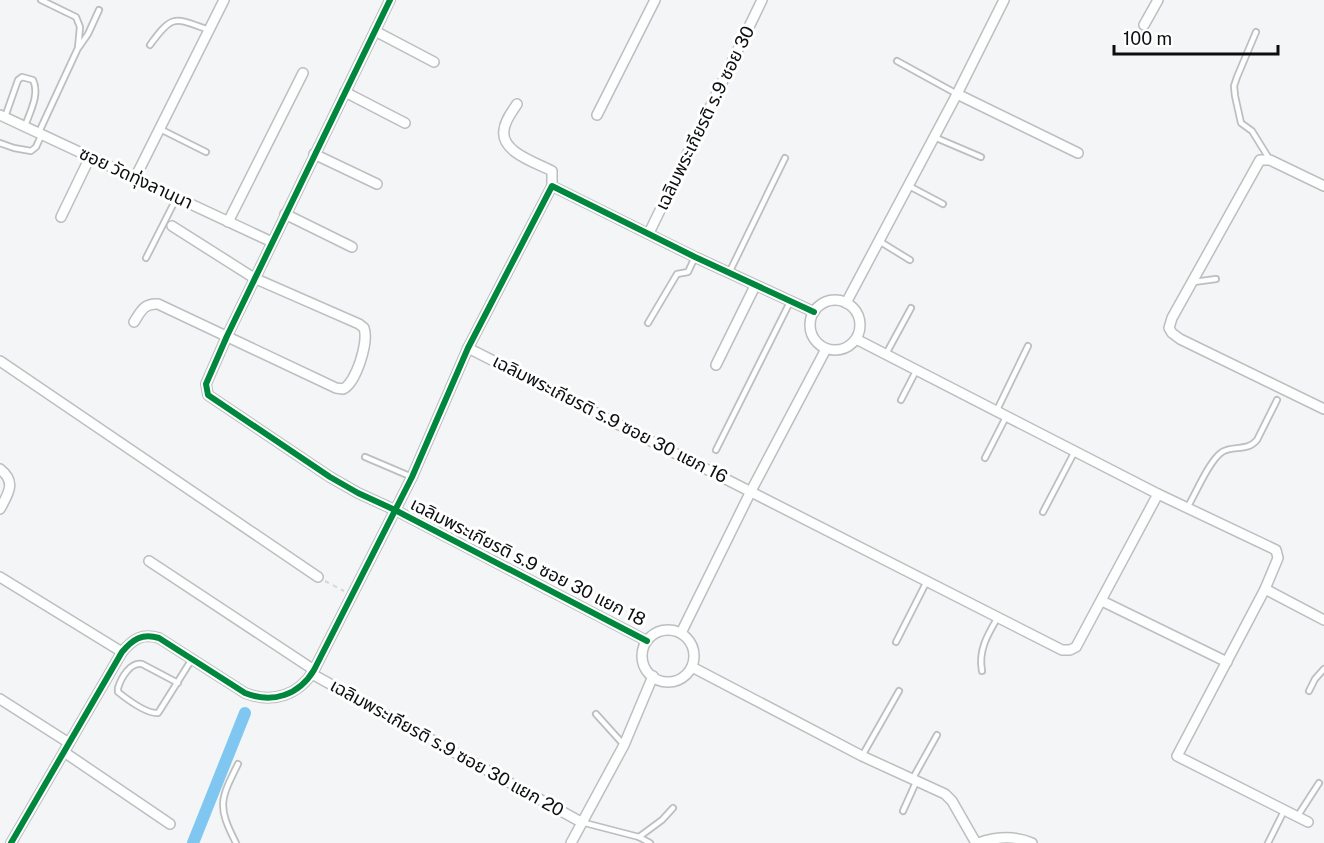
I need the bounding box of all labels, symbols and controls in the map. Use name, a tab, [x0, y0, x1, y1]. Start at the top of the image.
scale bar	[1114, 18, 1278, 56]
street label: เฉลิมพระเกียรติ ร.9 ซอย 30	[651, 22, 758, 213]
text: 100 m	[1123, 28, 1172, 49]
street label: ซอย วัดทุ่งลานนา	[76, 142, 196, 214]
street label: เฉลิมพระเกียรติ ร.9 ซอย 30 แยก 16	[489, 350, 731, 487]
street label: เฉลิมพระเกียรติ ร.9 ซอย 30 แยก 18	[407, 493, 649, 630]
street label: เฉลิมพระเกียรติ ร.9 ซอย 30 แยก 20	[327, 674, 568, 821]

